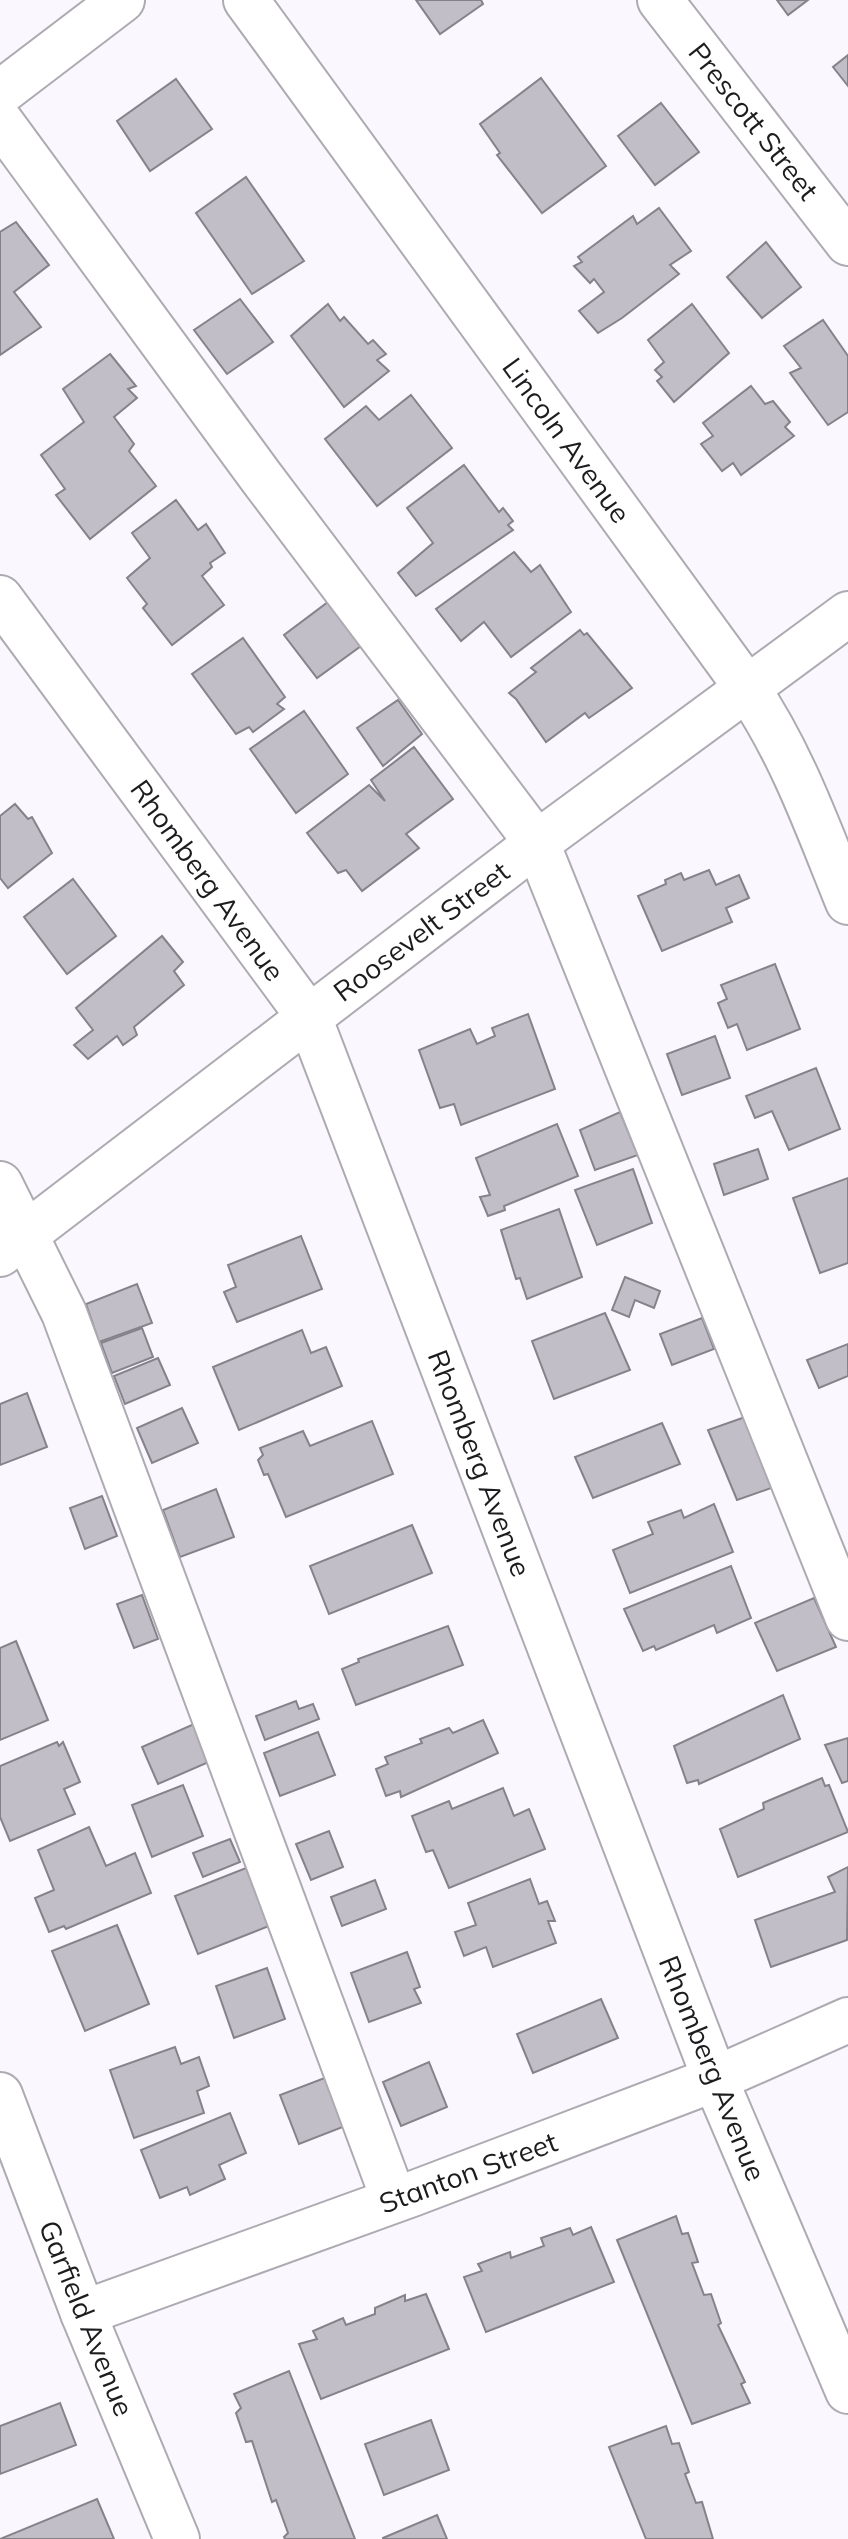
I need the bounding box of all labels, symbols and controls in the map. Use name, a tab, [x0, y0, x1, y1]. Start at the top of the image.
street label: Prescott Street	[682, 35, 827, 207]
street label: Lincoln Avenue	[495, 351, 639, 529]
street label: Rhomberg Avenue	[123, 773, 293, 987]
street label: Roosevelt Street	[326, 853, 516, 1008]
street label: Rhomberg Avenue	[421, 1345, 539, 1581]
street label: Rhomberg Avenue	[652, 1950, 774, 2186]
street label: Stanton Street	[374, 2123, 562, 2220]
street label: Garfield Avenue	[32, 2215, 142, 2421]

